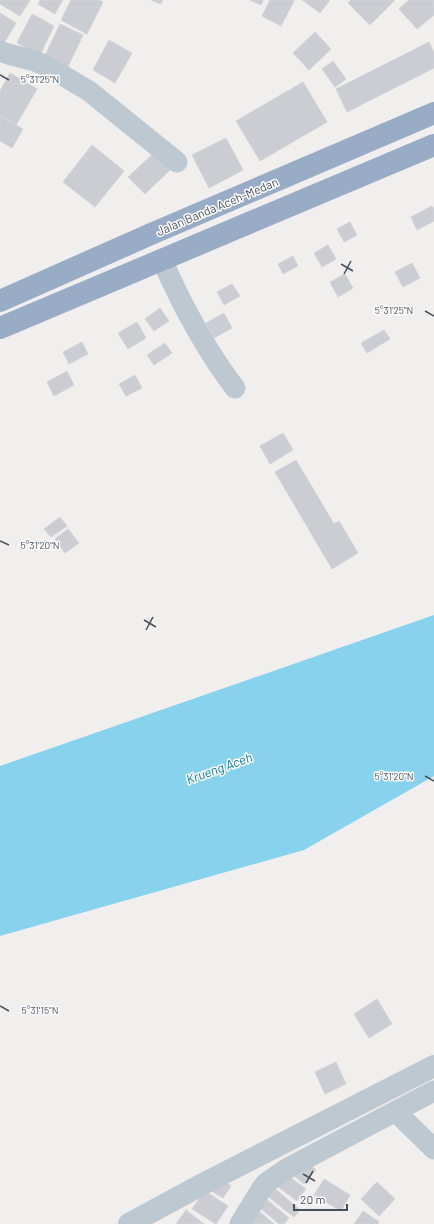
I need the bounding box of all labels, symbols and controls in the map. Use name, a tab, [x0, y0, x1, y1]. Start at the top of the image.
text: 5°31'25"N	[21, 73, 59, 85]
street label: Jalan Banda Aceh-Medan	[154, 174, 280, 238]
text: 5°31'25"N	[375, 304, 413, 316]
text: 5°31'20"N	[20, 539, 60, 551]
water label: Krueng Aceh	[184, 749, 255, 787]
text: 5°31'20"N	[374, 770, 414, 782]
text: 5°31'15"N	[22, 1004, 58, 1016]
scale bar	[294, 1186, 347, 1212]
text: 20 m	[300, 1192, 326, 1206]

